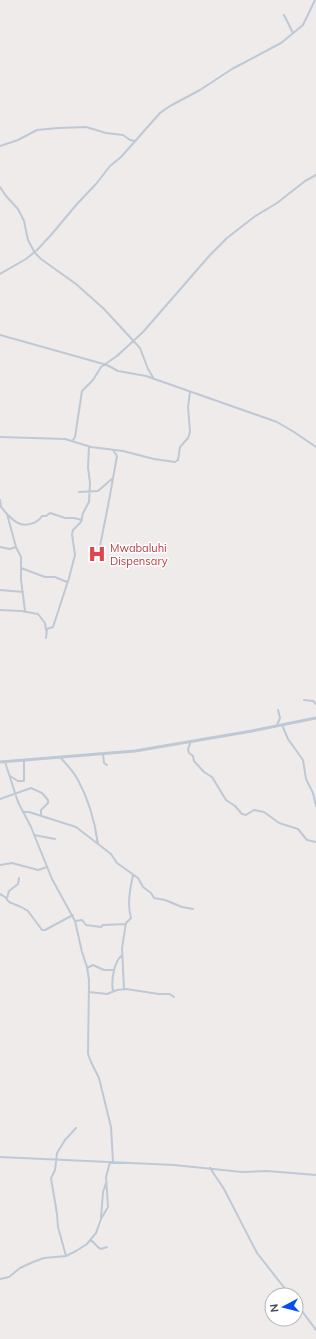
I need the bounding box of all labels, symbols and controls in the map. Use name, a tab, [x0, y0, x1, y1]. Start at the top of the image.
place label: Mwabaluhi Dispensary	[110, 541, 168, 568]
hospital icon: Mwabaluhi Dispensary	[87, 544, 107, 564]
north arrow	[264, 1287, 304, 1327]
text: N	[267, 1303, 282, 1313]

